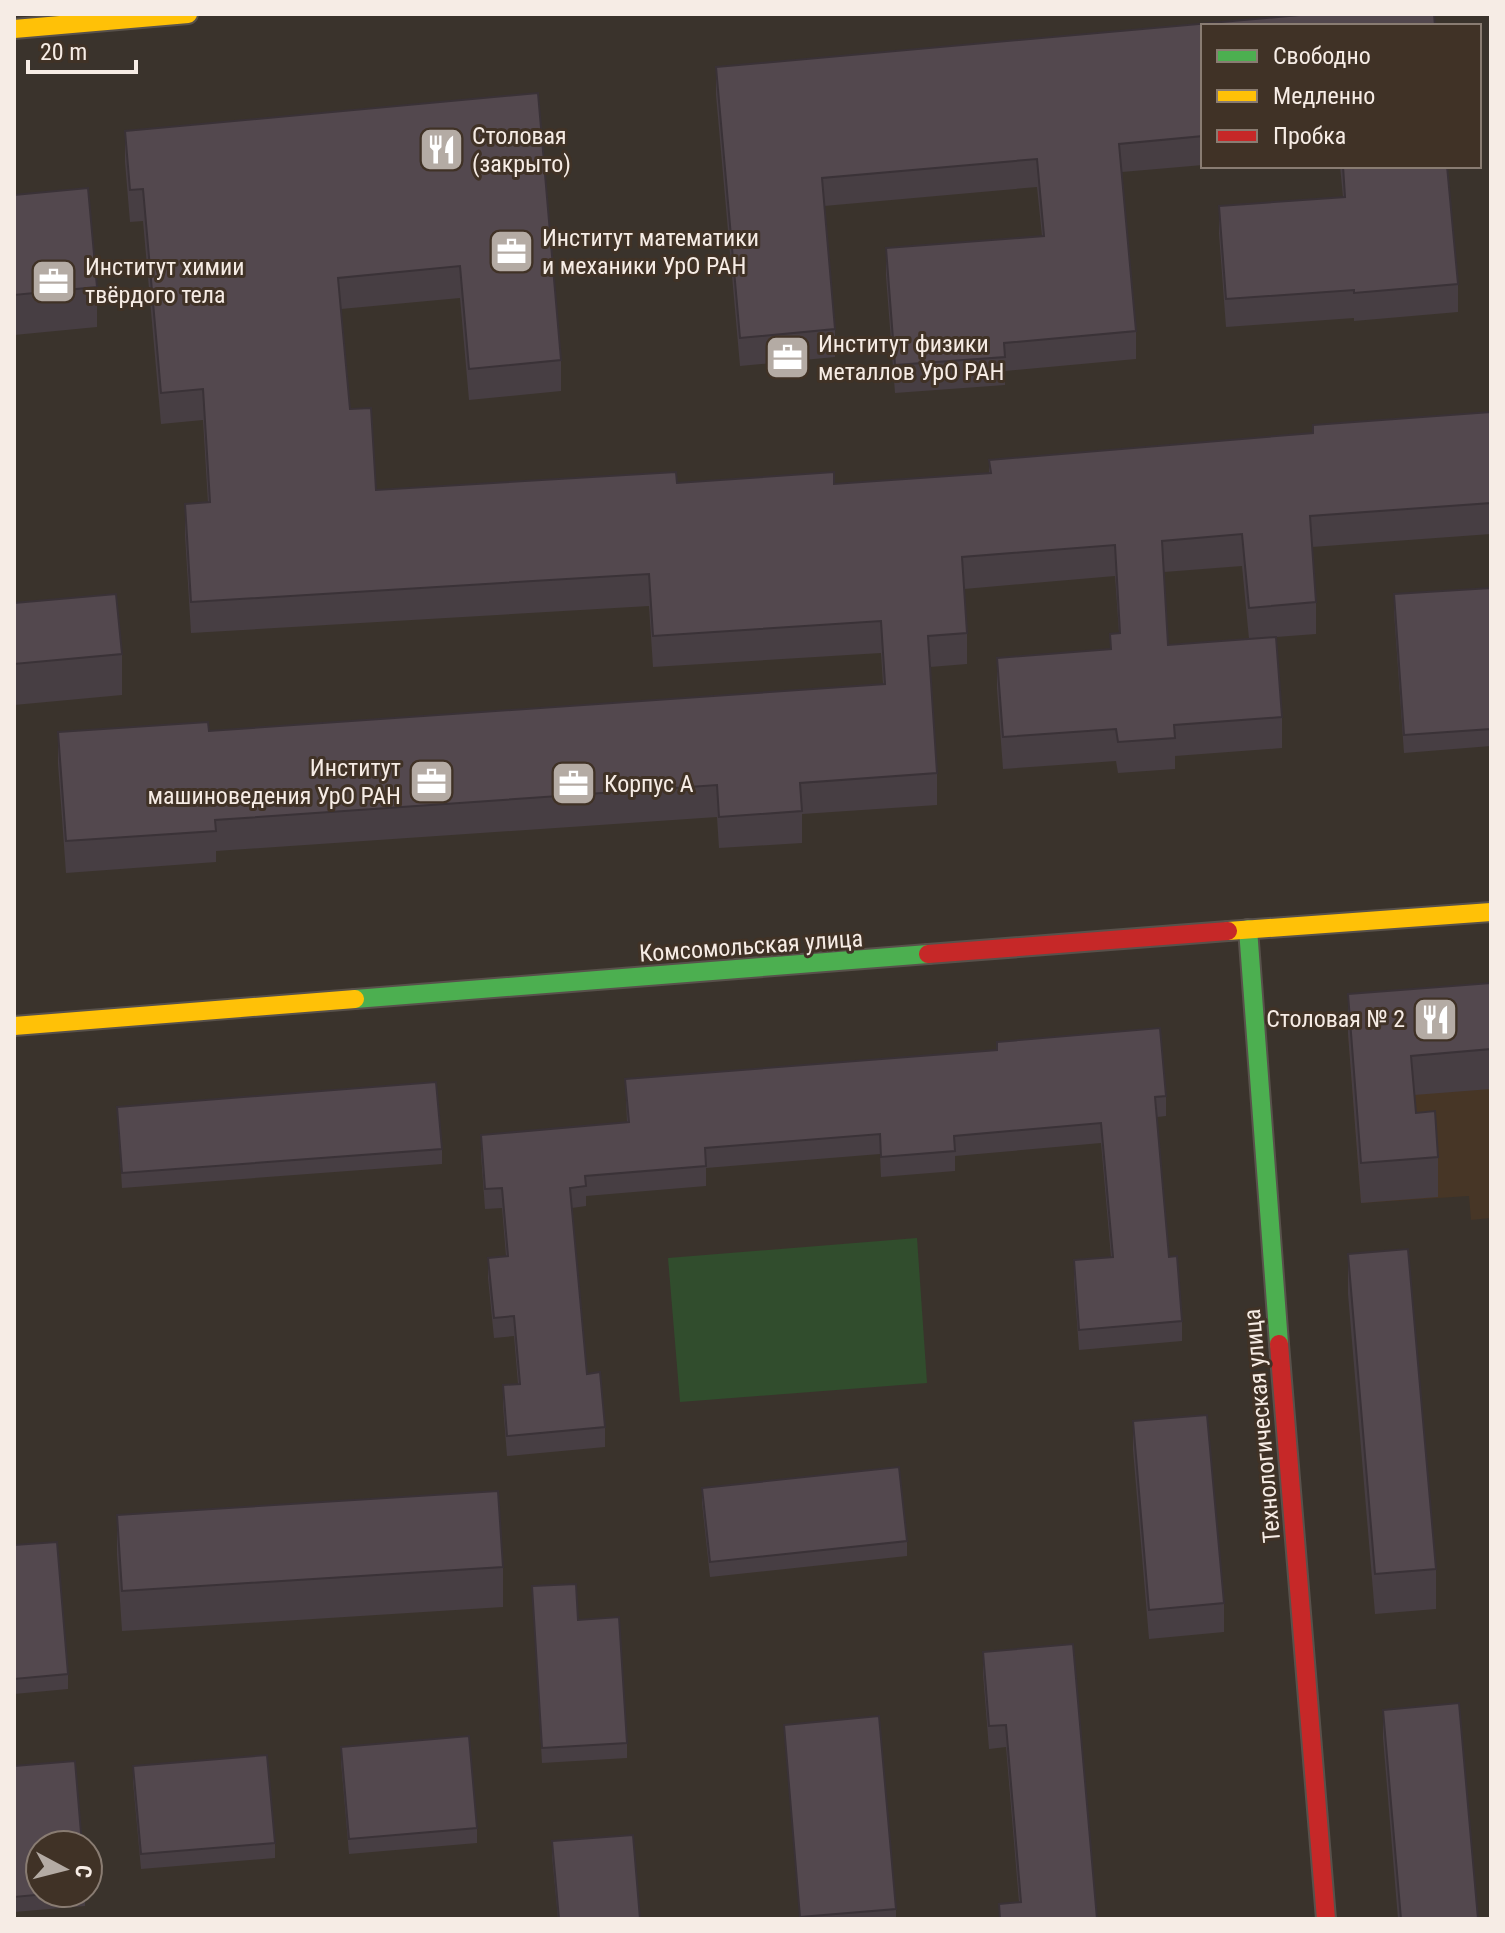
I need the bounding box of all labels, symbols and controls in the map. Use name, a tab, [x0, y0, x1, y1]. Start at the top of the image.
scale bar	[28, 24, 136, 74]
legend	[1201, 24, 1481, 168]
text: 20 m	[40, 38, 87, 66]
text: Свободно	[1273, 42, 1371, 70]
text: Медленно	[1273, 82, 1375, 110]
place label: Столовая (закрыто)	[472, 122, 571, 178]
text: Пробка	[1273, 122, 1346, 150]
restaurant icon: Столовая (закрыто)	[417, 126, 465, 174]
place label: Институт математики и механики УрО РАН	[542, 224, 759, 280]
office icon: Институт математики и механики УрО РАН	[487, 228, 535, 276]
place label: Институт химии твёрдого тела	[85, 253, 244, 309]
office icon: Институт химии твёрдого тела	[30, 257, 78, 305]
place label: Институт физики металлов УрО РАН	[818, 330, 1004, 386]
office icon: Институт физики металлов УрО РАН	[763, 334, 811, 382]
place label: Институт машиноведения УрО РАН	[148, 754, 401, 810]
office icon: Институт машиноведения УрО РАН	[408, 758, 456, 806]
office icon: Корпус А	[549, 760, 597, 808]
place label: Корпус А	[604, 770, 694, 798]
street label: Комсомольская улица	[638, 924, 864, 968]
restaurant icon: Столовая № 2	[1412, 995, 1460, 1043]
place label: Столовая № 2	[1266, 1005, 1405, 1033]
street label: Технологическая улица	[1238, 1308, 1286, 1544]
north arrow	[24, 1829, 104, 1909]
text: С	[70, 1864, 97, 1879]

